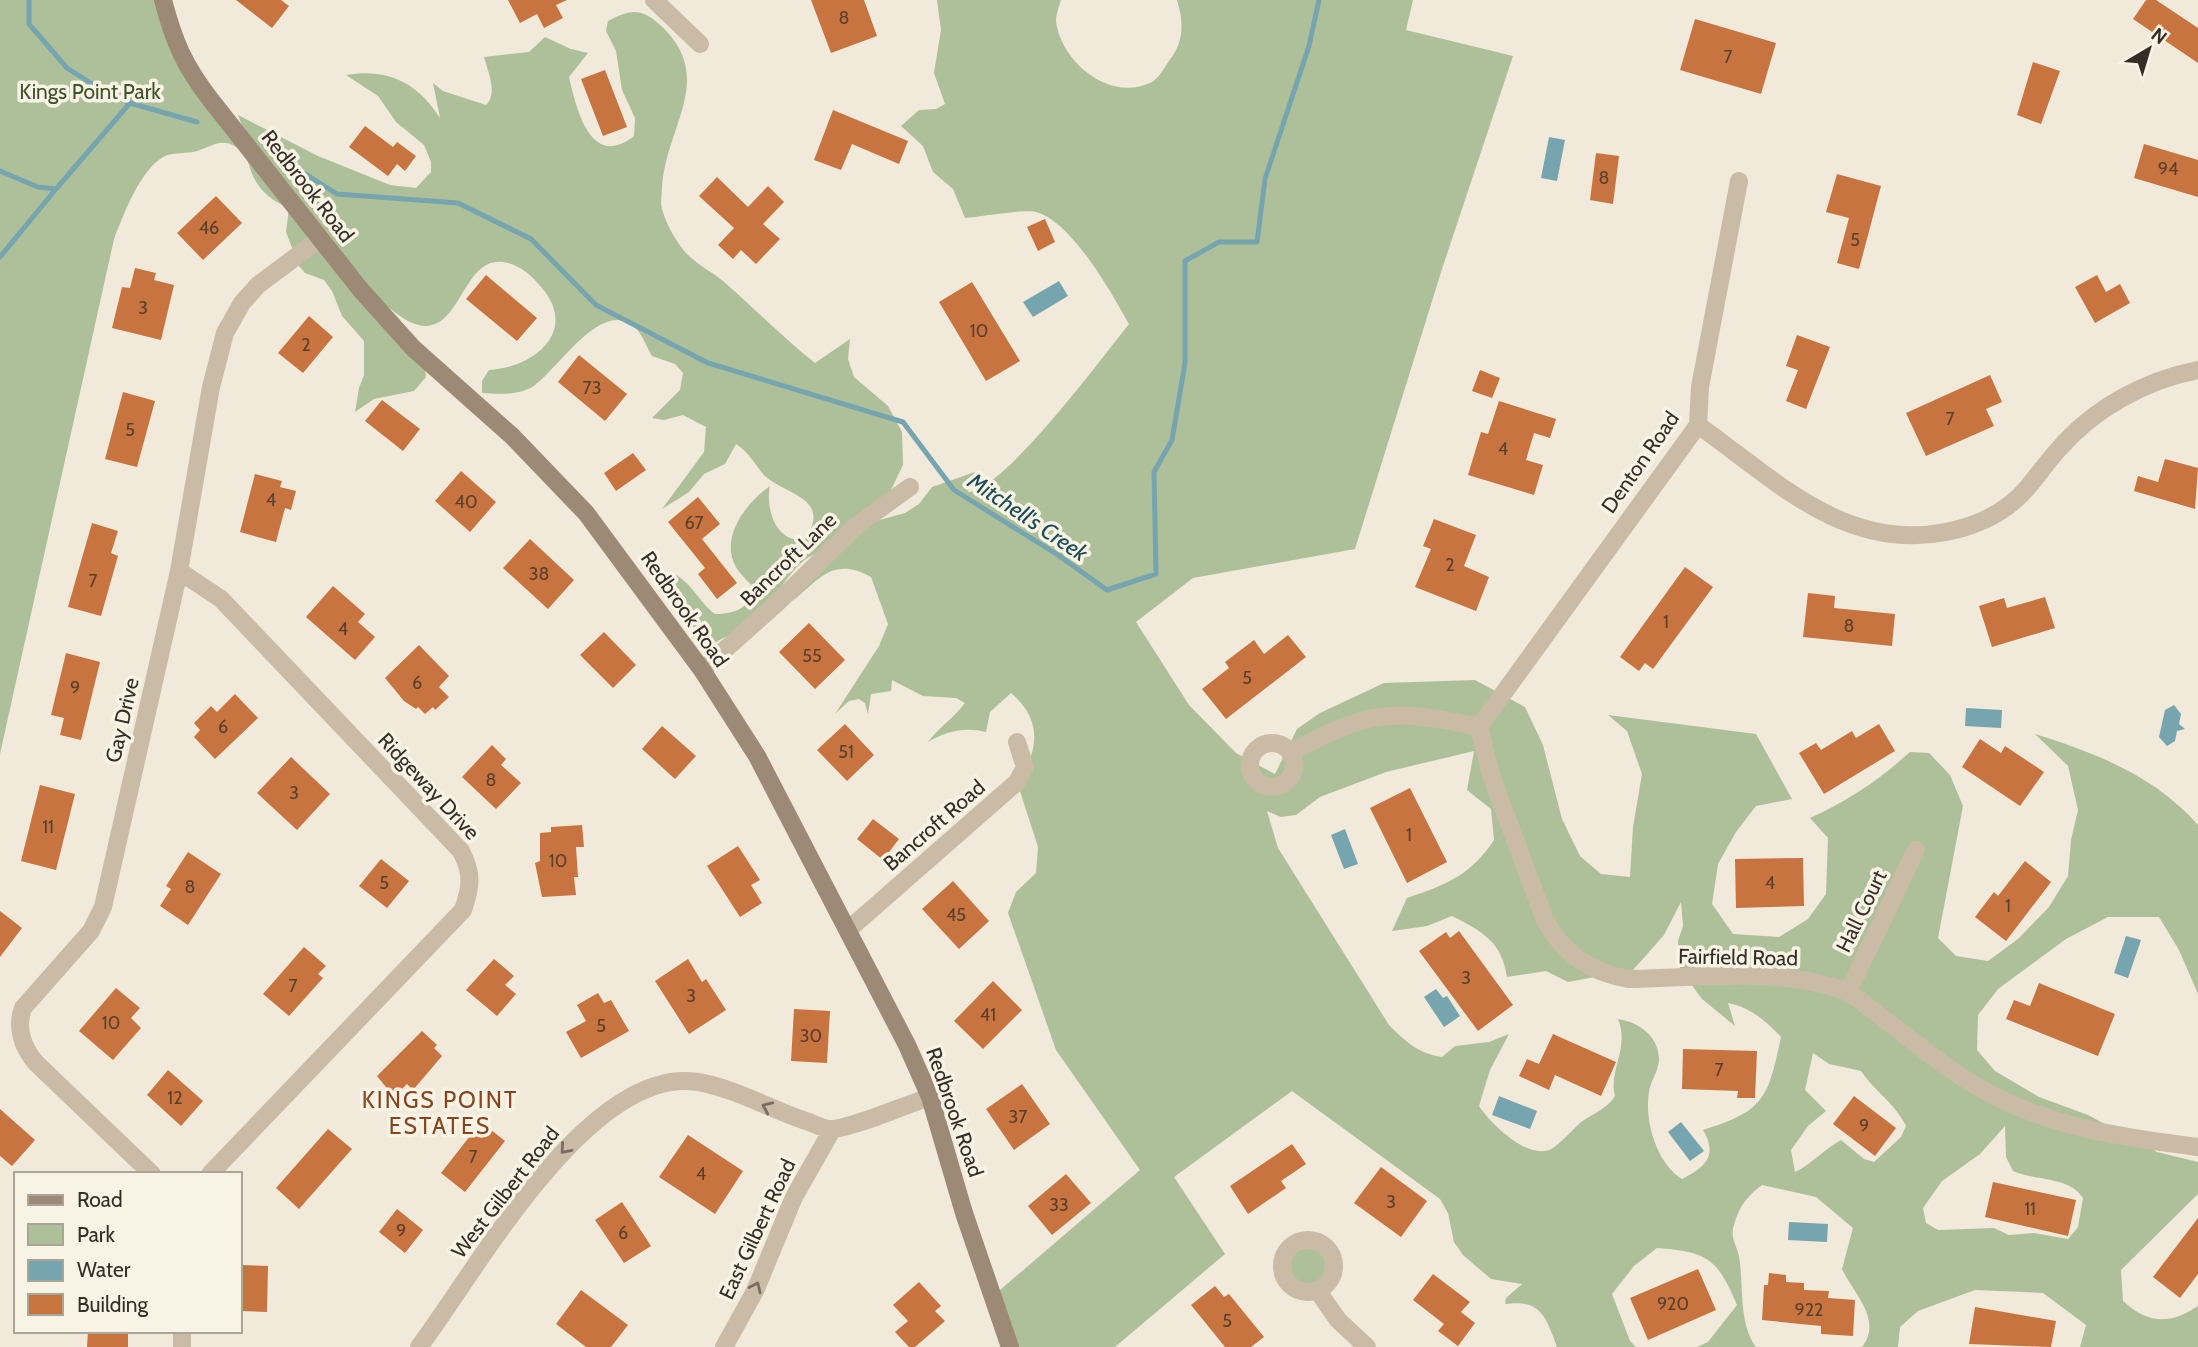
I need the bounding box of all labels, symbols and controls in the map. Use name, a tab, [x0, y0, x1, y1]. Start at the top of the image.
house number: 8	[839, 7, 849, 29]
north arrow	[2114, 14, 2184, 84]
text: N	[2147, 23, 2172, 49]
house number: 7	[1723, 46, 1733, 68]
park label: Kings Point Park	[19, 79, 161, 104]
street label: Redbrook Road	[256, 125, 360, 247]
house number: 94	[2158, 158, 2178, 180]
house number: 8	[1599, 167, 1609, 189]
house number: 46	[199, 217, 219, 239]
house number: 5	[1850, 229, 1860, 251]
house number: 3	[138, 297, 148, 319]
house number: 10	[970, 320, 988, 342]
house number: 2	[301, 334, 311, 356]
house number: 73	[583, 377, 601, 399]
street label: Denton Road	[1596, 406, 1684, 518]
house number: 7	[1945, 408, 1955, 430]
house number: 5	[125, 419, 135, 441]
house number: 4	[1498, 438, 1508, 460]
water label: Mitchell's Creek	[962, 466, 1094, 568]
house number: 4	[266, 489, 276, 511]
house number: 40	[455, 491, 477, 513]
street label: Bancroft Lane	[735, 507, 841, 611]
house number: 67	[684, 512, 704, 534]
street label: Redbrook Road	[636, 546, 734, 672]
house number: 2	[1445, 554, 1455, 576]
house number: 38	[529, 563, 549, 585]
house number: 7	[88, 570, 98, 592]
house number: 1	[1663, 611, 1669, 633]
house number: 8	[1844, 615, 1854, 637]
house number: 4	[338, 618, 348, 640]
house number: 55	[802, 645, 822, 667]
house number: 5	[1242, 667, 1252, 689]
house number: 6	[412, 672, 422, 694]
street label: Gay Drive	[100, 675, 144, 765]
house number: 9	[70, 677, 80, 699]
house number: 6	[218, 716, 228, 738]
street label: Ridgeway Drive	[373, 727, 485, 845]
house number: 51	[838, 741, 854, 763]
house number: 8	[486, 769, 496, 791]
street label: Bancroft Road	[878, 774, 990, 876]
house number: 3	[289, 782, 299, 804]
house number: 11	[42, 816, 54, 838]
house number: 1	[1406, 824, 1412, 846]
house number: 10	[549, 850, 567, 872]
street label: Hall Court	[1830, 866, 1892, 956]
house number: 5	[379, 872, 389, 894]
house number: 4	[1765, 872, 1775, 894]
house number: 8	[185, 876, 195, 898]
house number: 1	[2005, 895, 2011, 917]
house number: 45	[946, 904, 966, 926]
street label: Fairfield Road	[1678, 943, 1798, 971]
house number: 3	[1461, 967, 1471, 989]
house number: 7	[288, 975, 298, 997]
house number: 3	[686, 985, 696, 1007]
house number: 41	[980, 1004, 996, 1026]
house number: 10	[102, 1012, 120, 1034]
house number: 5	[596, 1015, 606, 1037]
house number: 30	[800, 1025, 822, 1047]
street label: Redbrook Road	[921, 1044, 989, 1180]
house number: 7	[1714, 1059, 1724, 1081]
district label: KINGS POINT ESTATES	[362, 1086, 518, 1140]
house number: 12	[167, 1087, 183, 1109]
one-way arrow	[762, 1101, 775, 1115]
house number: 37	[1009, 1106, 1027, 1128]
house number: 9	[1859, 1115, 1869, 1137]
street label: West Gilbert Road	[446, 1121, 564, 1263]
one-way arrow	[561, 1141, 573, 1154]
house number: 7	[468, 1146, 478, 1168]
street label: East Gilbert Road	[714, 1155, 800, 1303]
house number: 4	[696, 1163, 706, 1185]
legend	[14, 1172, 242, 1333]
text: Road	[77, 1187, 123, 1212]
house number: 3	[1386, 1191, 1396, 1213]
house number: 33	[1049, 1194, 1069, 1216]
house number: 11	[2024, 1198, 2036, 1220]
house number: 9	[396, 1220, 406, 1242]
text: Park	[77, 1222, 115, 1247]
house number: 6	[618, 1222, 628, 1244]
text: Water	[77, 1257, 131, 1282]
one-way arrow	[748, 1282, 762, 1294]
text: Building	[77, 1292, 149, 1317]
house number: 920	[1657, 1293, 1689, 1315]
house number: 922	[1794, 1299, 1824, 1321]
house number: 5	[1222, 1310, 1232, 1332]

